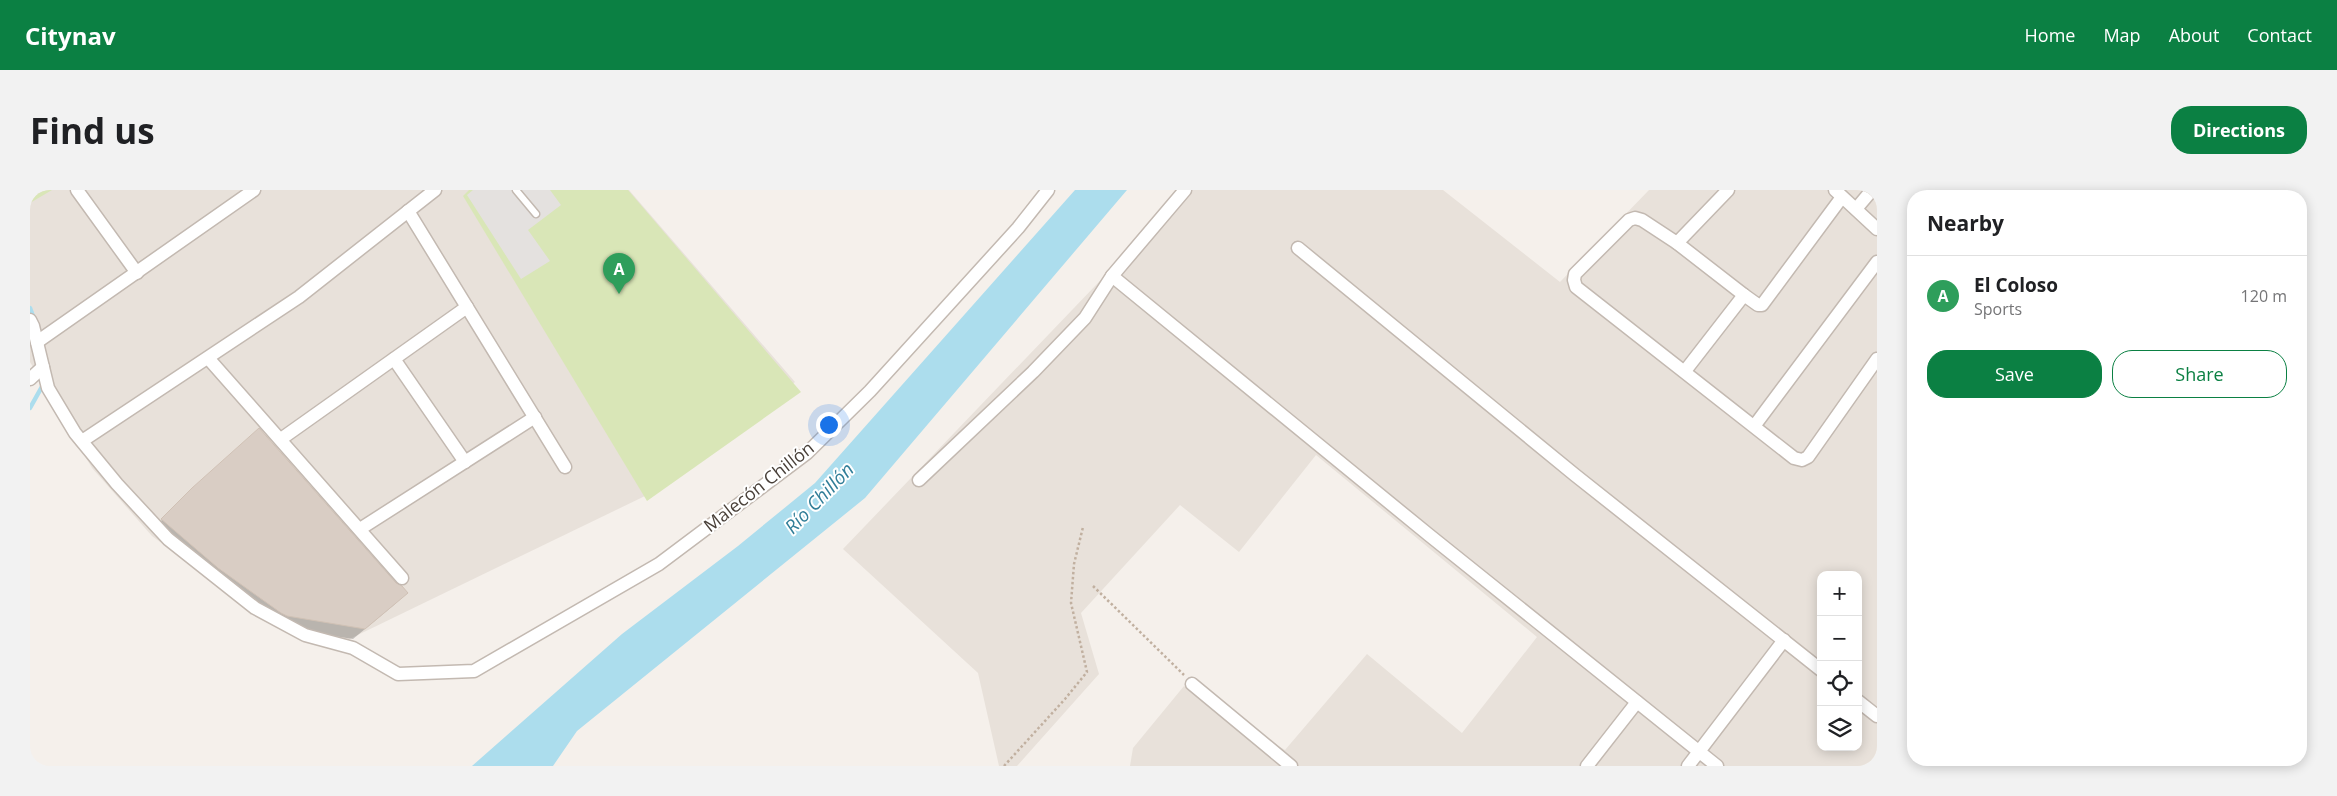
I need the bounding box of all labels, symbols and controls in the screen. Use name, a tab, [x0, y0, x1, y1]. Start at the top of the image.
text: Citynav	[25, 19, 116, 52]
text: Home	[2025, 23, 2075, 47]
text: Map	[2103, 23, 2141, 47]
text: About	[2169, 23, 2219, 47]
text: Contact	[2247, 23, 2312, 47]
button: Directions	[2171, 106, 2307, 154]
text: Find us	[30, 107, 155, 154]
text: Nearby	[1927, 209, 2004, 237]
pin: A	[603, 253, 635, 294]
text: El Coloso	[1974, 272, 2058, 298]
text: A	[1937, 285, 1949, 307]
text: 120 m	[2241, 285, 2287, 307]
text: Sports	[1974, 298, 2022, 320]
button: Save	[1927, 350, 2102, 398]
button: Share	[2112, 350, 2287, 398]
your location	[816, 412, 842, 438]
street label: Malecón Chillón	[698, 436, 819, 537]
water label: Río Chillón	[779, 457, 859, 539]
map controls	[1817, 571, 1862, 751]
button: +	[1817, 571, 1862, 616]
button: −	[1817, 616, 1862, 661]
button: locate	[1817, 661, 1862, 706]
button: layers	[1817, 706, 1862, 751]

